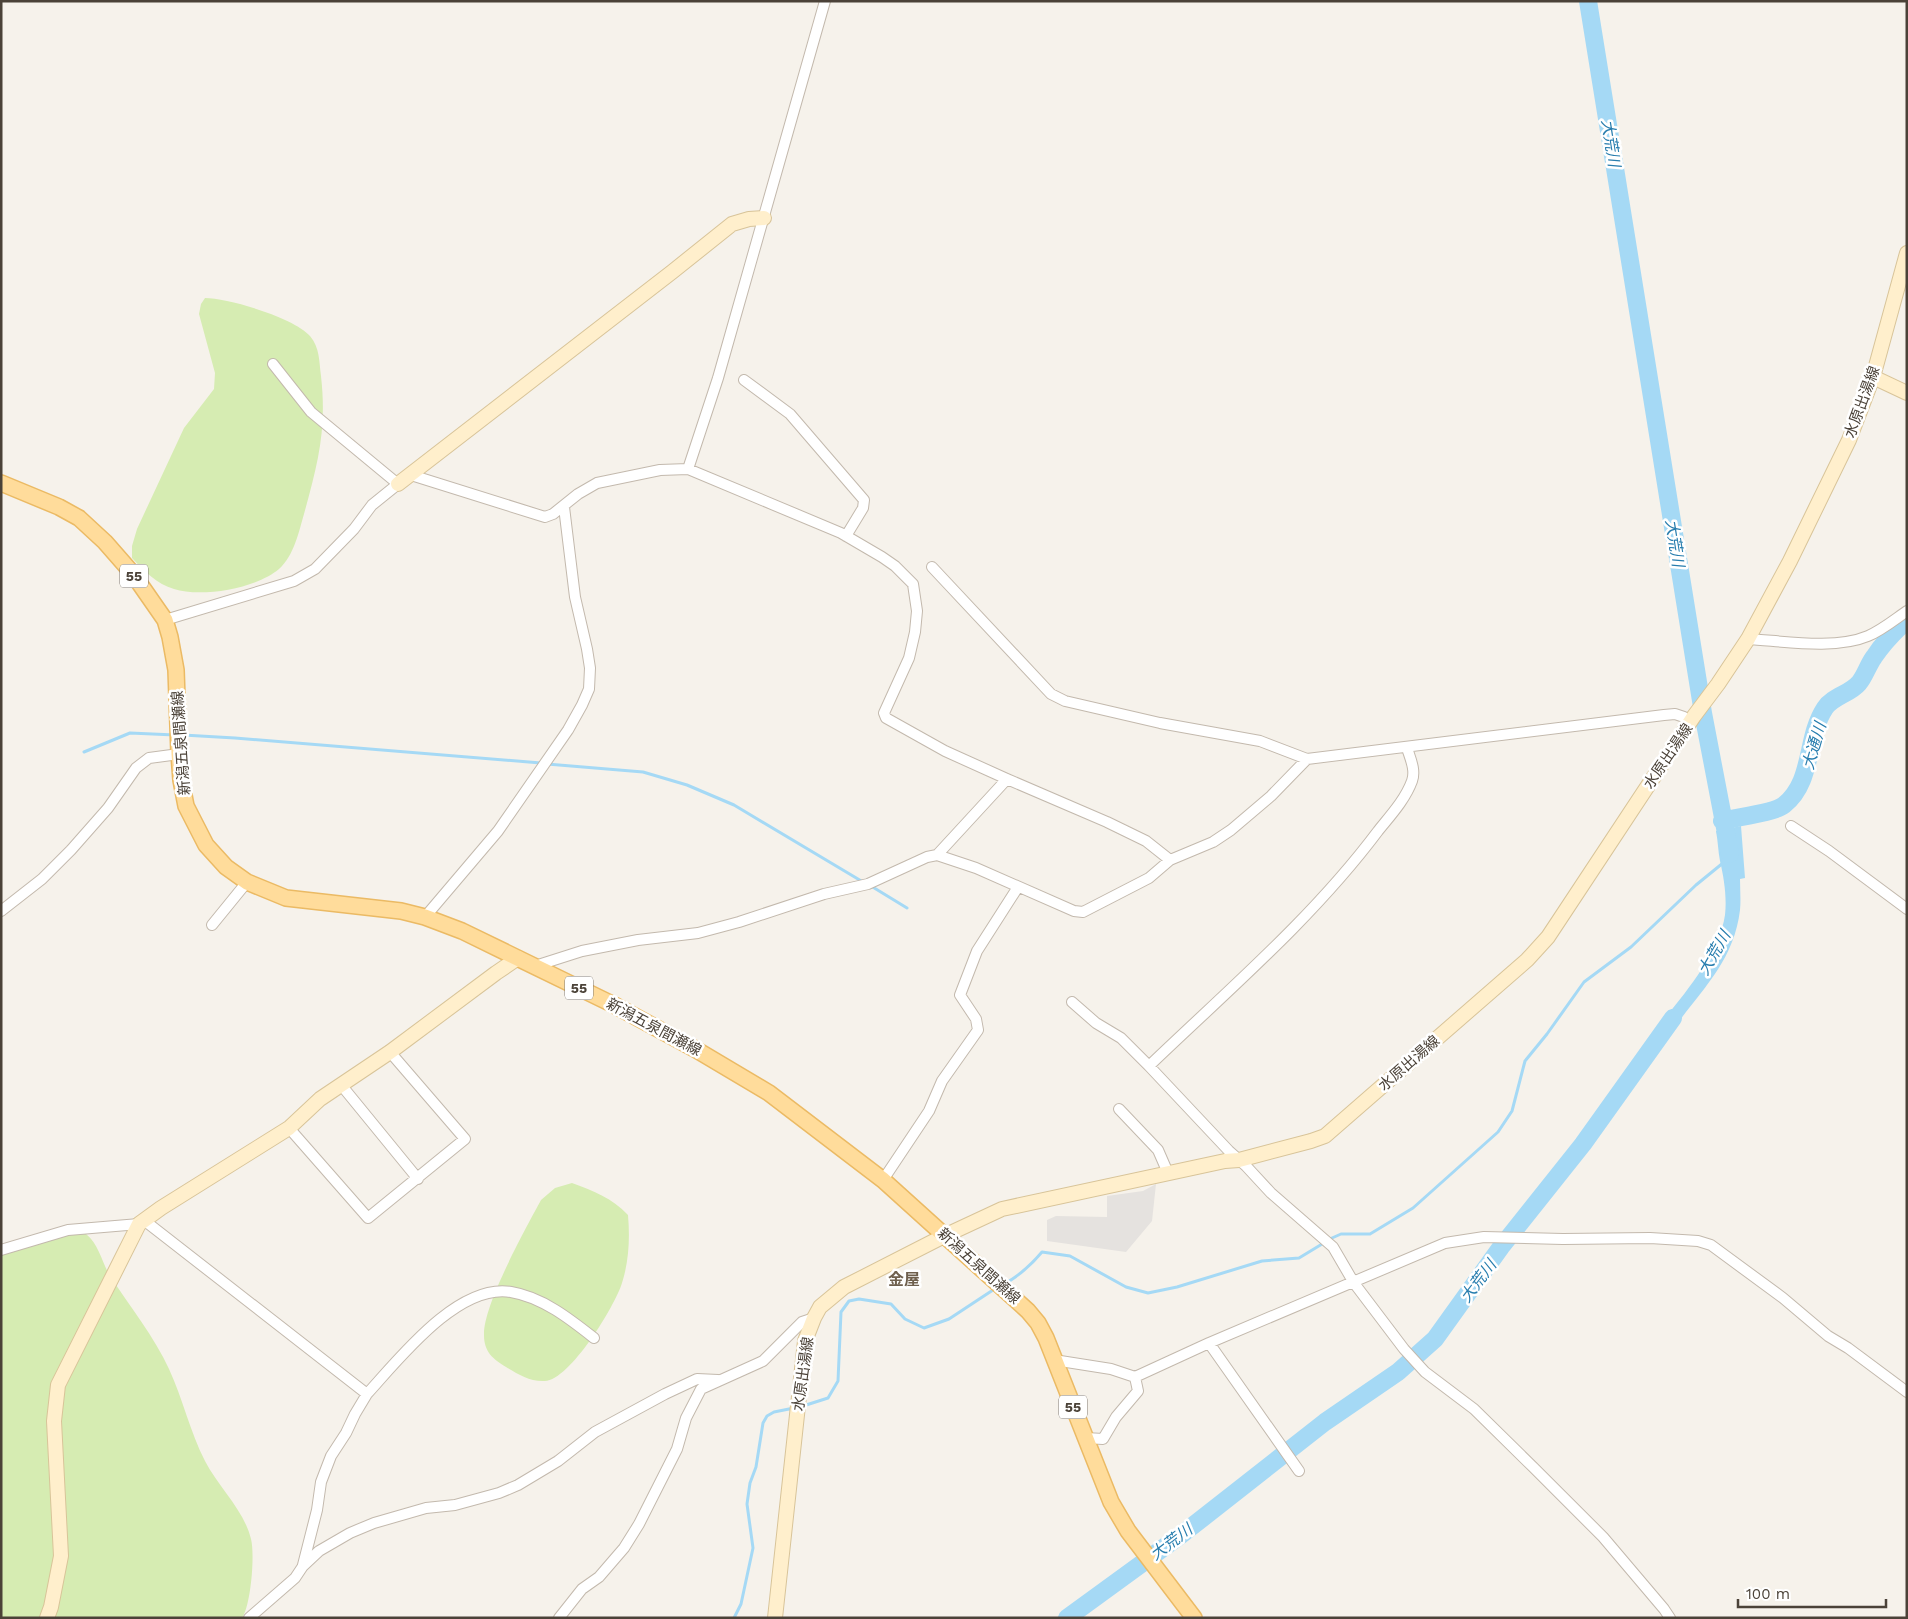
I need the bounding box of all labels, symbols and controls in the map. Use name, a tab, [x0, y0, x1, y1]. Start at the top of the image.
water label: 大荒川	[1598, 118, 1624, 170]
street label: 水原出湯線	[1841, 364, 1883, 440]
water label: 大荒川	[1662, 518, 1688, 570]
road number: 55	[120, 564, 148, 588]
street label: 新潟五泉間瀬線	[168, 690, 194, 796]
water label: 大通川	[1798, 718, 1830, 772]
street label: 水原出湯線	[1640, 720, 1696, 792]
water label: 大荒川	[1694, 926, 1735, 979]
road number: 55	[565, 976, 593, 1000]
street label: 新潟五泉間瀬線	[603, 994, 705, 1060]
street label: 水原出湯線	[1375, 1032, 1443, 1094]
street label: 新潟五泉間瀬線	[934, 1224, 1024, 1308]
water label: 大荒川	[1456, 1255, 1501, 1306]
district label: 金屋	[888, 1270, 920, 1289]
street label: 水原出湯線	[789, 1336, 817, 1412]
road number: 55	[1059, 1395, 1087, 1418]
water label: 大荒川	[1146, 1519, 1197, 1564]
scale bar	[1738, 1576, 1886, 1608]
text: 100 m	[1746, 1585, 1790, 1603]

